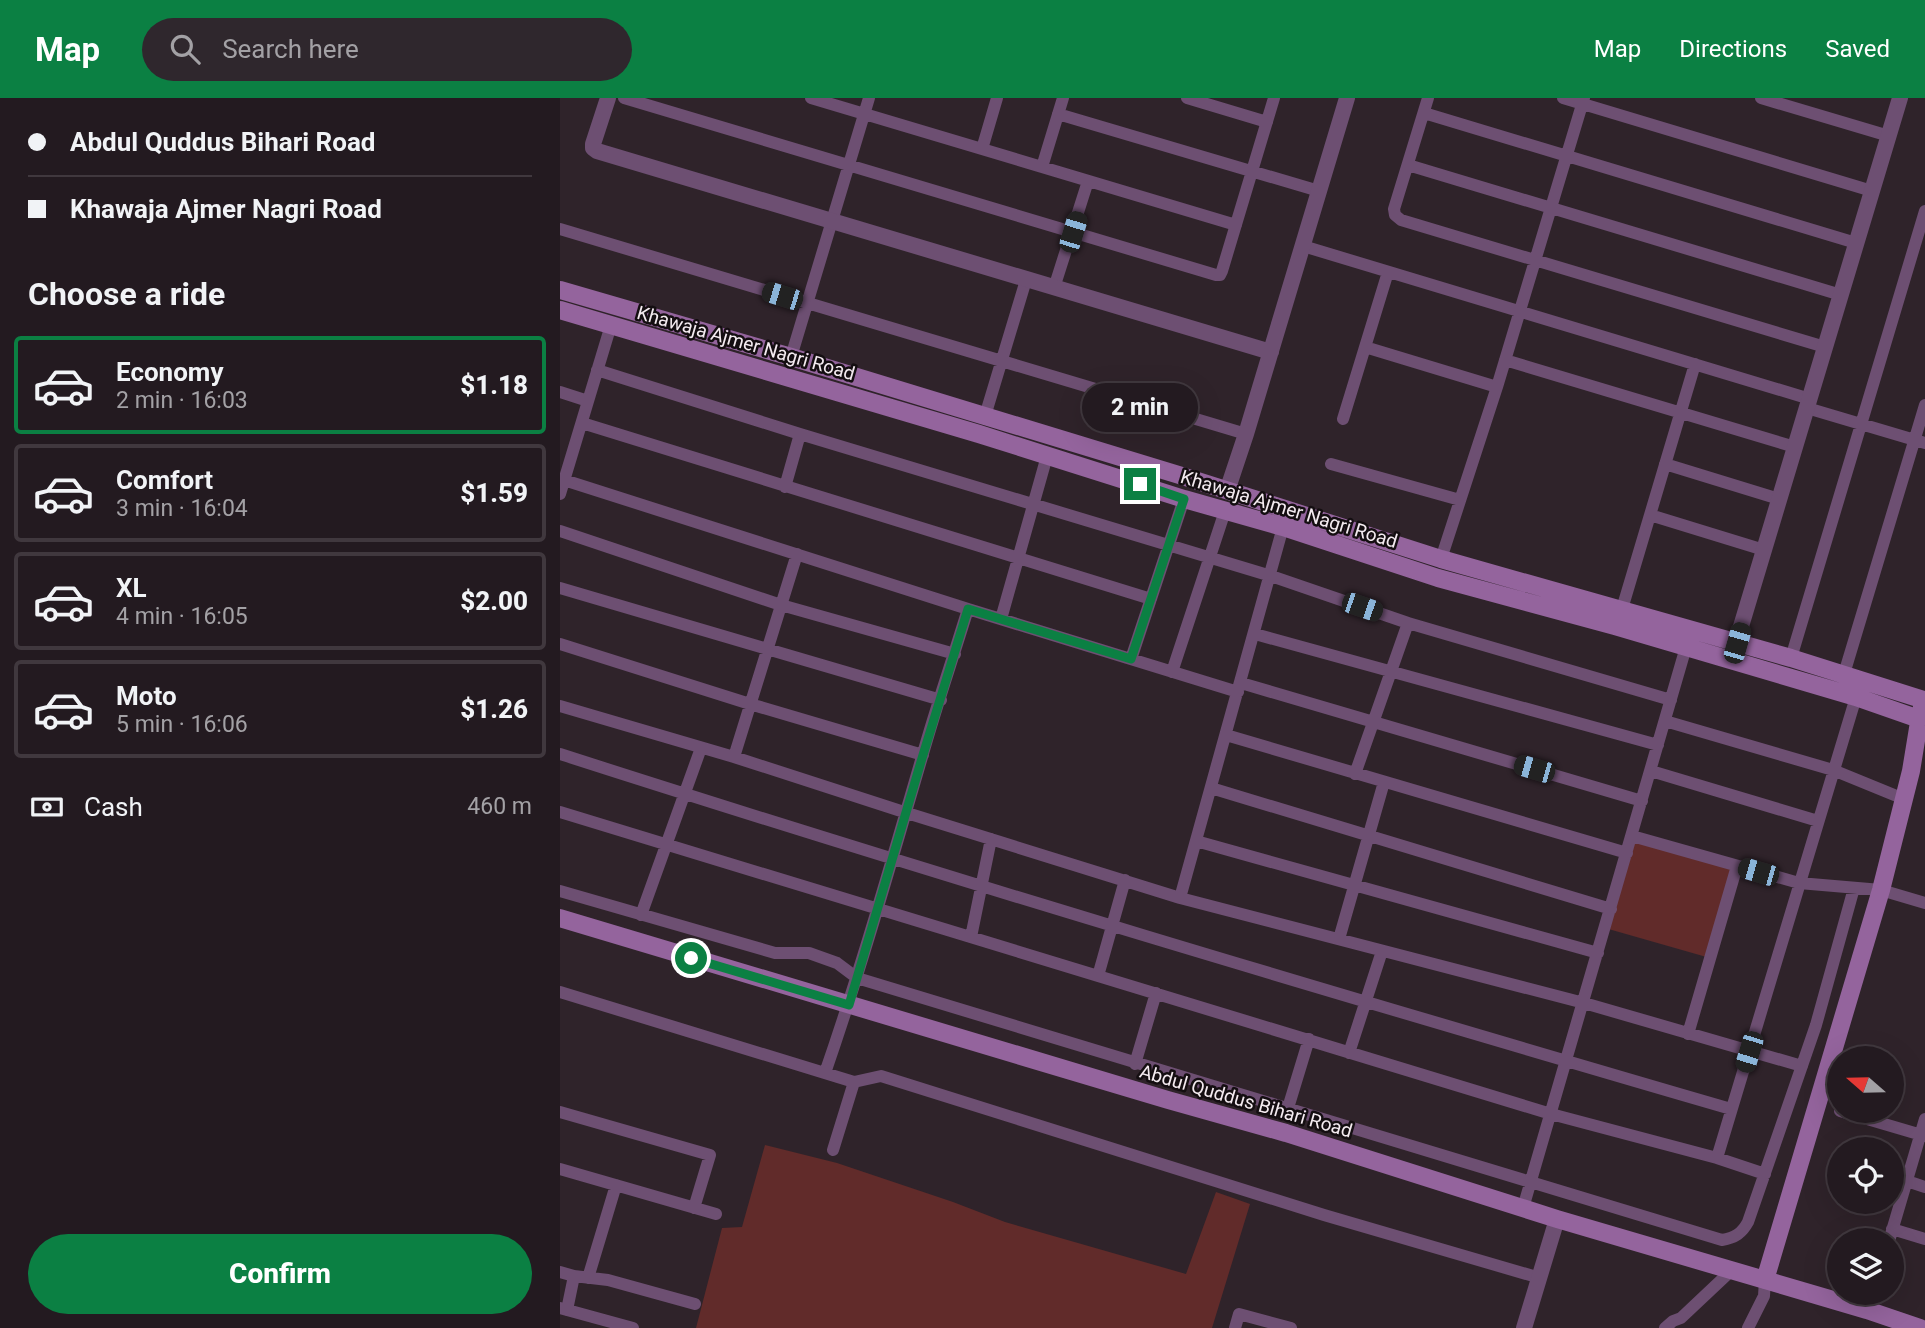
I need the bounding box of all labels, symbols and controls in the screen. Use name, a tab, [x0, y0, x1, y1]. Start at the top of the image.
search box	[142, 18, 632, 81]
text: Map	[35, 30, 100, 69]
icon: search	[166, 30, 204, 68]
text: Search here	[222, 34, 359, 64]
text: Map	[1594, 35, 1641, 63]
text: Directions	[1679, 35, 1787, 63]
text: Saved	[1825, 35, 1890, 63]
text: Abdul Quddus Bihari Road	[70, 127, 375, 157]
text: Khawaja Ajmer Nagri Road	[70, 194, 382, 224]
car	[1057, 209, 1090, 255]
text: Choose a ride	[28, 275, 225, 313]
car	[759, 280, 806, 312]
street label: Khawaja Ajmer Nagri Road	[634, 301, 858, 385]
icon: car	[32, 354, 95, 417]
text: Economy	[116, 357, 223, 387]
text: $1.18	[460, 370, 528, 400]
callout: 2 min	[1082, 382, 1198, 432]
text: 2 min · 16:03	[116, 387, 248, 414]
text: 2 min	[1111, 394, 1169, 421]
icon: car	[32, 462, 95, 525]
text: Comfort	[116, 465, 213, 495]
street label: Khawaja Ajmer Nagri Road	[1178, 465, 1400, 553]
route end	[1124, 468, 1156, 500]
text: $1.59	[460, 478, 528, 508]
text: 3 min · 16:04	[116, 495, 248, 522]
icon: car	[32, 570, 95, 633]
text: XL	[116, 573, 147, 603]
text: $2.00	[460, 586, 528, 616]
car	[1339, 590, 1386, 624]
text: 4 min · 16:05	[116, 603, 248, 630]
car	[1722, 620, 1753, 666]
icon: car	[32, 678, 95, 741]
text: Moto	[116, 681, 177, 711]
text: $1.26	[460, 694, 528, 724]
text: 5 min · 16:06	[116, 711, 248, 738]
car	[1511, 753, 1558, 785]
icon: cash	[28, 788, 66, 826]
text: Cash	[84, 792, 143, 822]
text: 460 m	[467, 793, 532, 820]
car	[1735, 856, 1782, 888]
route start	[675, 942, 707, 974]
car	[1733, 1029, 1766, 1075]
north arrow	[1827, 1046, 1904, 1124]
map controls	[1827, 1046, 1904, 1305]
street label: Abdul Quddus Bihari Road	[1137, 1060, 1355, 1142]
button: locate	[1827, 1137, 1904, 1214]
button: layers	[1827, 1228, 1904, 1305]
button: Confirm	[28, 1234, 532, 1314]

